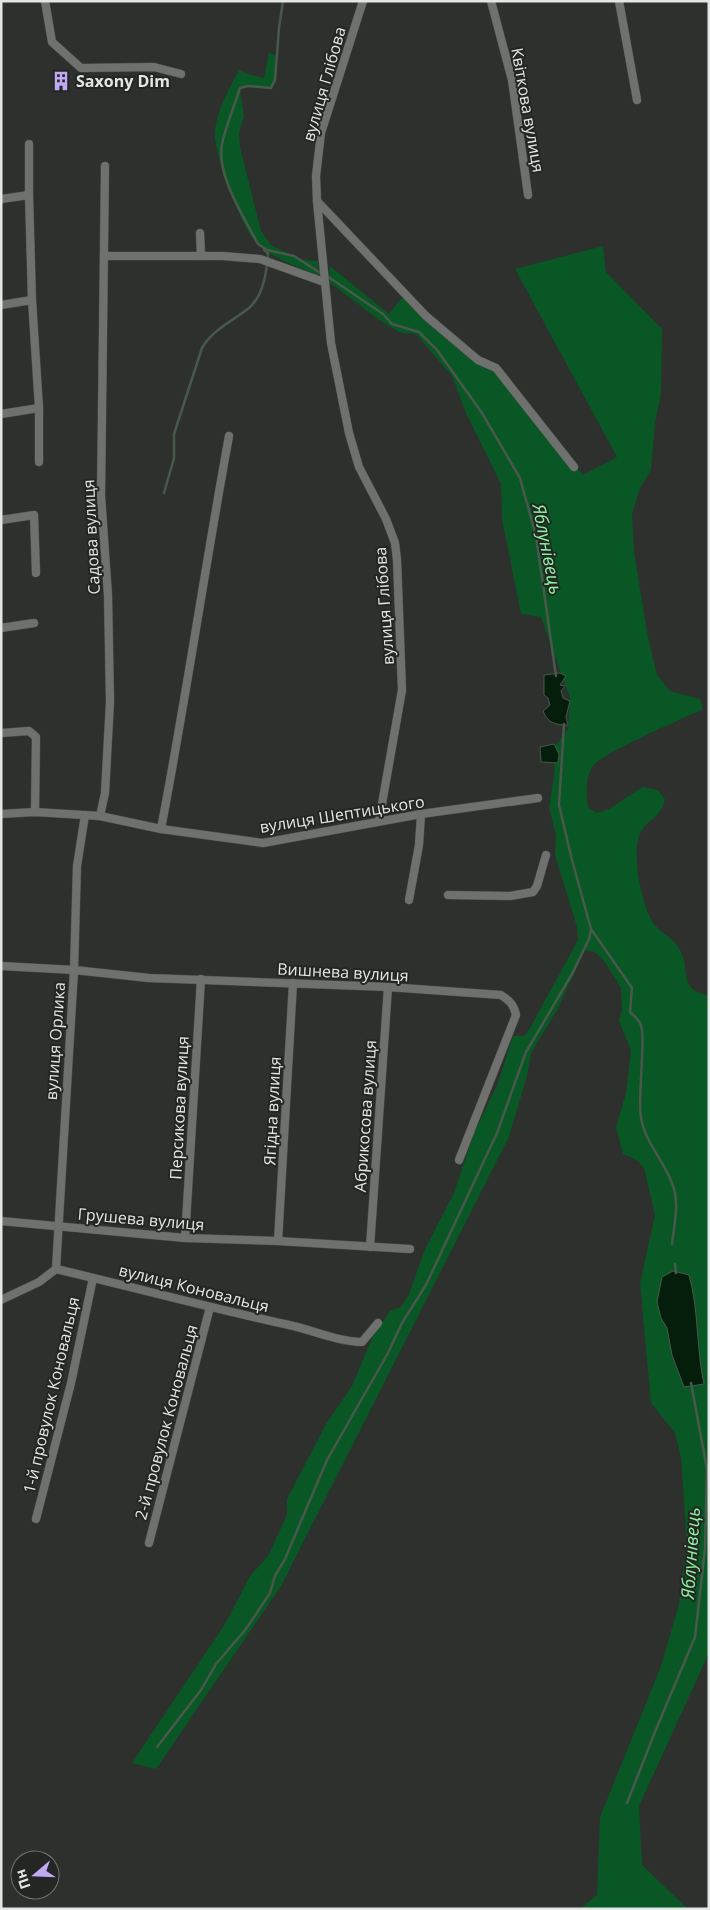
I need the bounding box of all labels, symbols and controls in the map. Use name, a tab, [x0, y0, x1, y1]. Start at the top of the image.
street label: вулиця Глібова	[297, 24, 351, 144]
street label: Квіткова вулиця	[506, 46, 550, 174]
building icon: Saxony Dim	[50, 70, 72, 92]
place label: Saxony Dim	[76, 70, 170, 92]
street label: Садова вулиця	[77, 479, 105, 595]
water label: Яблунівець	[527, 501, 569, 596]
street label: вулиця Глібова	[369, 546, 399, 666]
street label: вулиця Шептицького	[258, 790, 426, 838]
street label: Вишнева вулиця	[277, 958, 409, 986]
street label: вулиця Орлика	[40, 981, 70, 1101]
street label: Персикова вулиця	[164, 1036, 194, 1180]
street label: Абрикосова вулиця	[349, 1039, 381, 1193]
street label: Ягідна вулиця	[258, 1056, 286, 1166]
street label: Грушева вулиця	[77, 1203, 205, 1235]
street label: вулиця Коновальця	[117, 1259, 271, 1317]
street label: 1-й провулок Коновальця	[18, 1295, 84, 1495]
street label: 2-й провулок Коновальця	[129, 1322, 203, 1522]
water label: Яблунівець	[675, 1506, 705, 1601]
north arrow	[10, 1850, 60, 1900]
text: Пн	[10, 1867, 34, 1892]

